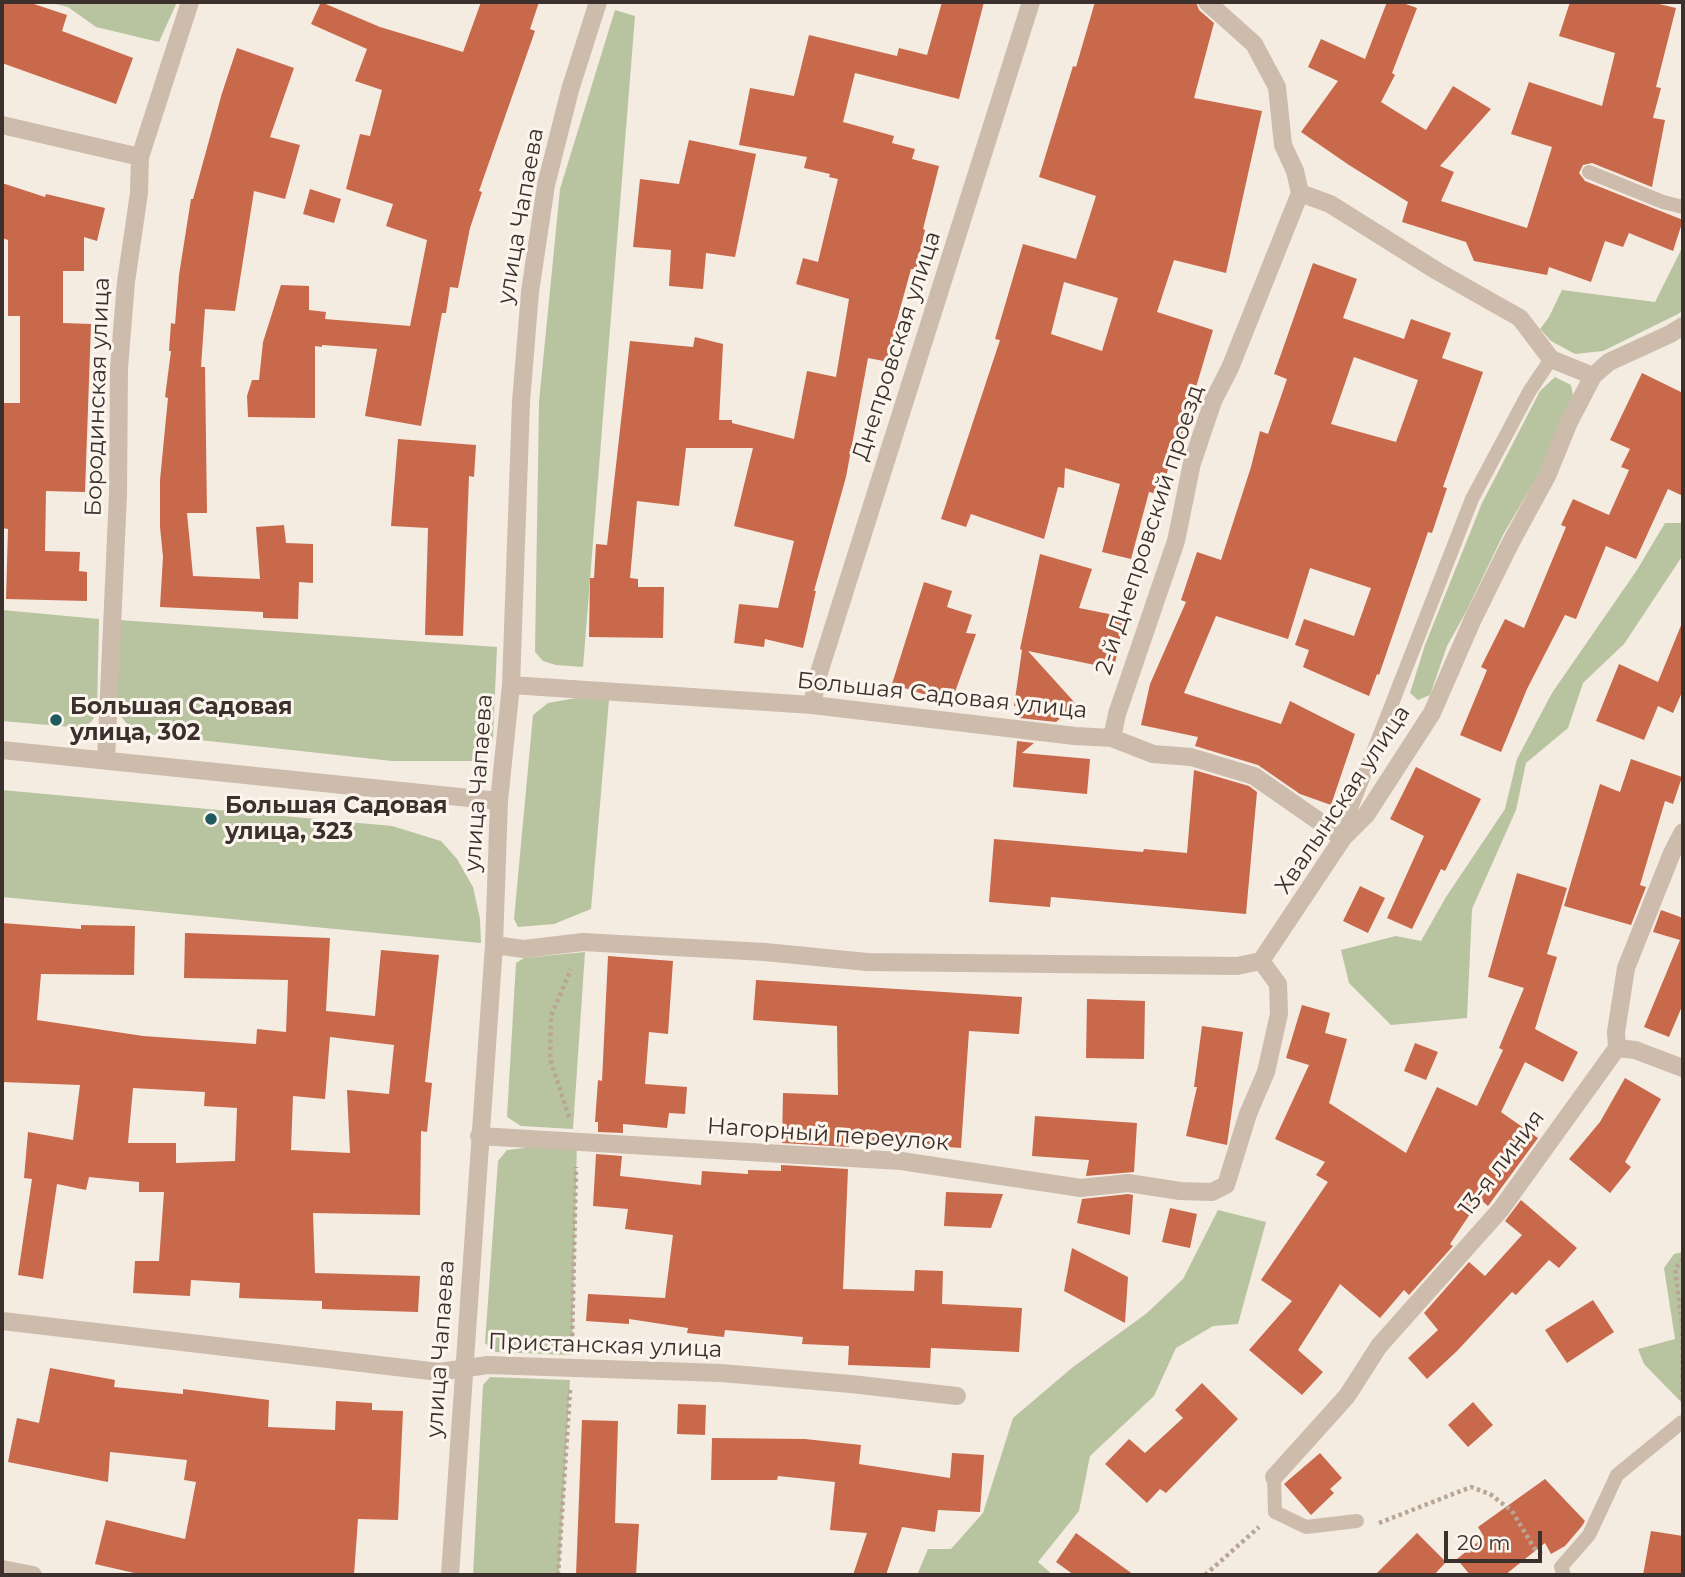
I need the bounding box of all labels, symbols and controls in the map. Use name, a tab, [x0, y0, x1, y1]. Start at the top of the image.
street label: улица Чапаева	[492, 126, 550, 306]
street label: Днепровская улица	[847, 228, 947, 464]
street label: Бородинская улица	[80, 277, 116, 517]
street label: 2-й Днепровский проезд	[1090, 382, 1210, 678]
street label: Большая Садовая улица	[795, 667, 1089, 725]
place label: Большая Садовая улица, 302	[70, 693, 293, 747]
street label: улица Чапаева	[459, 693, 499, 873]
street label: Хвалынская улица	[1270, 700, 1416, 900]
marker: Большая Садовая улица, 302	[48, 712, 64, 728]
place label: Большая Садовая улица, 323	[225, 792, 448, 846]
marker: Большая Садовая улица, 323	[203, 811, 219, 827]
street label: 13-я линия	[1453, 1105, 1551, 1221]
street label: Нагорный переулок	[706, 1113, 950, 1157]
street label: улица Чапаева	[421, 1259, 461, 1439]
street label: Пристанская улица	[487, 1328, 723, 1364]
scale bar	[1447, 1518, 1545, 1562]
text: 20 m	[1457, 1530, 1511, 1555]

